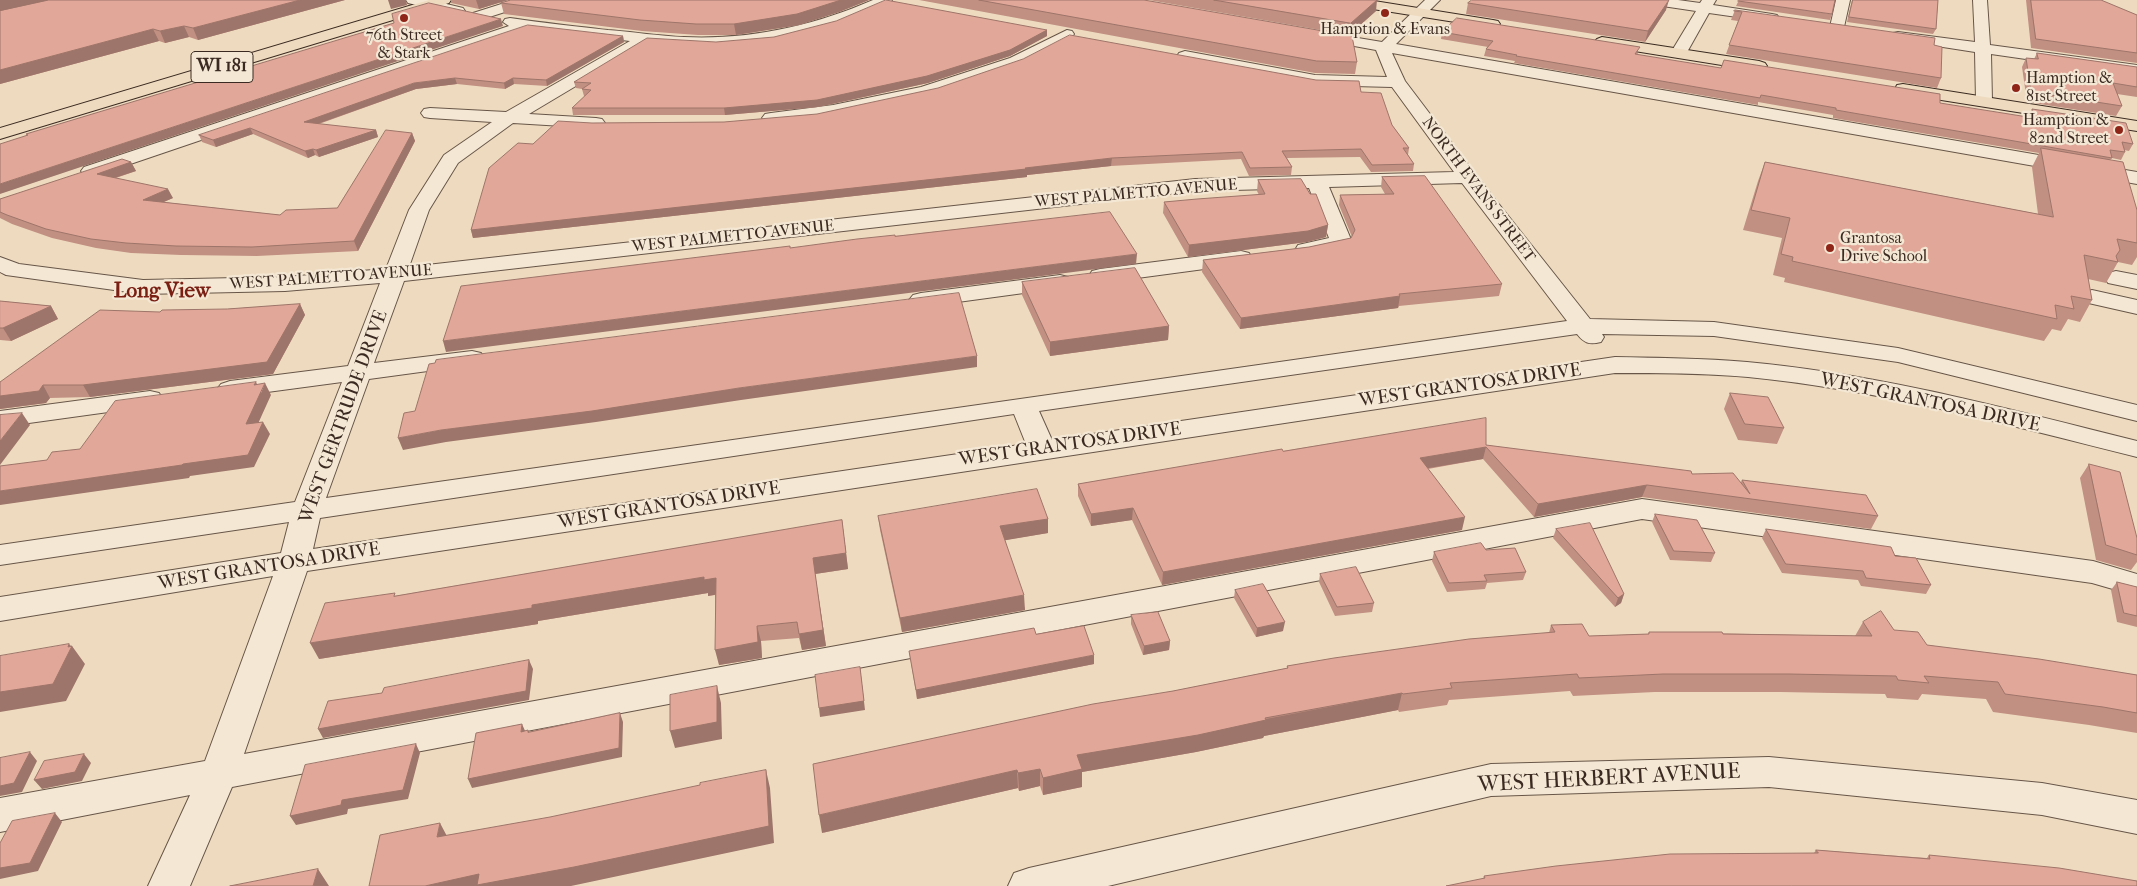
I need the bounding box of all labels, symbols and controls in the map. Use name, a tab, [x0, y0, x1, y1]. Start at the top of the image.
marker: Hamption & Evans	[1379, 7, 1391, 19]
marker: 76th Street & Stark	[398, 12, 410, 24]
place label: Hamption & Evans	[1320, 20, 1450, 40]
place label: 76th Street & Stark	[366, 26, 442, 64]
road number: WI 181	[191, 52, 253, 82]
place label: Hamption & 81st Street	[2026, 69, 2112, 107]
marker: Hamption & 81st Street	[2010, 82, 2022, 94]
place label: Hamption & 82nd Street	[2023, 111, 2109, 149]
street label: NORTH EVANS STREET	[1417, 114, 1539, 266]
marker: Hamption & 82nd Street	[2113, 124, 2125, 136]
street label: WEST PALMETTO AVENUE	[1034, 176, 1238, 212]
street label: WEST PALMETTO AVENUE	[631, 217, 835, 257]
place label: Grantosa Drive School	[1840, 229, 1927, 267]
marker: Grantosa Drive School	[1824, 242, 1836, 254]
street label: WEST PALMETTO AVENUE	[229, 261, 433, 295]
district label: Long View	[114, 279, 210, 305]
street label: WEST GERTRUDE DRIVE	[295, 307, 393, 527]
street label: WEST GRANTOSA DRIVE	[1357, 359, 1583, 413]
street label: WEST GRANTOSA DRIVE	[1818, 369, 2042, 437]
street label: WEST GRANTOSA DRIVE	[957, 418, 1183, 472]
street label: WEST GRANTOSA DRIVE	[556, 477, 782, 535]
street label: WEST GRANTOSA DRIVE	[156, 538, 382, 596]
street label: WEST HERBERT AVENUE	[1477, 759, 1741, 799]

